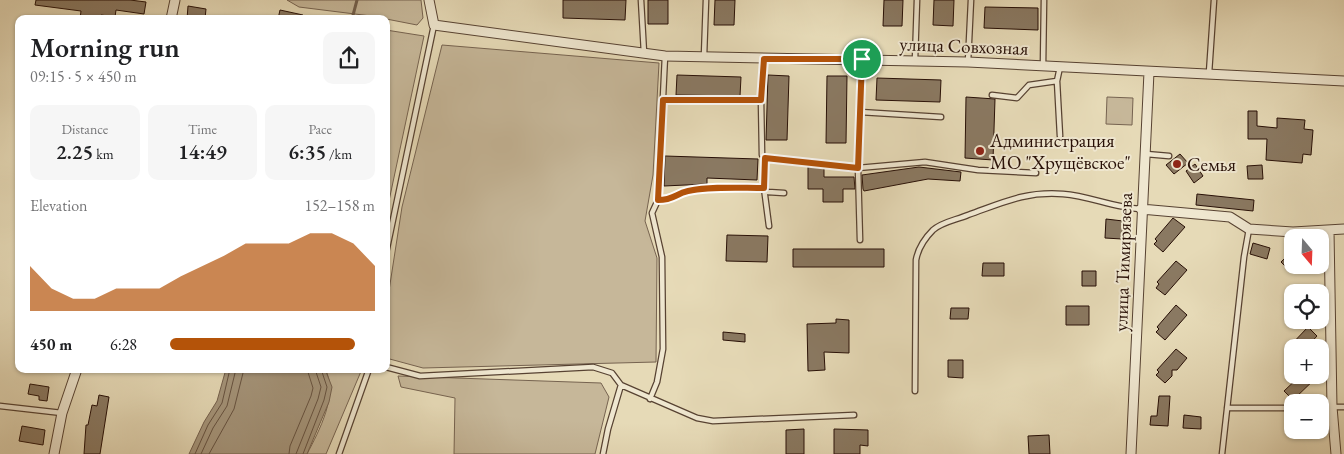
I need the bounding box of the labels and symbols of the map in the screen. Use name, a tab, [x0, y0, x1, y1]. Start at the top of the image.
street label: улица Совхозная	[899, 31, 1029, 61]
pin	[841, 38, 883, 80]
place label: Администрация МО "Хрущёвское"	[989, 128, 1131, 175]
marker: Администрация МО "Хрущёвское"	[974, 145, 986, 157]
place label: Семья	[1187, 152, 1236, 177]
marker: Семья	[1171, 158, 1183, 170]
street label: улица Тимирязева	[1108, 192, 1138, 332]
north arrow	[1284, 229, 1329, 274]

